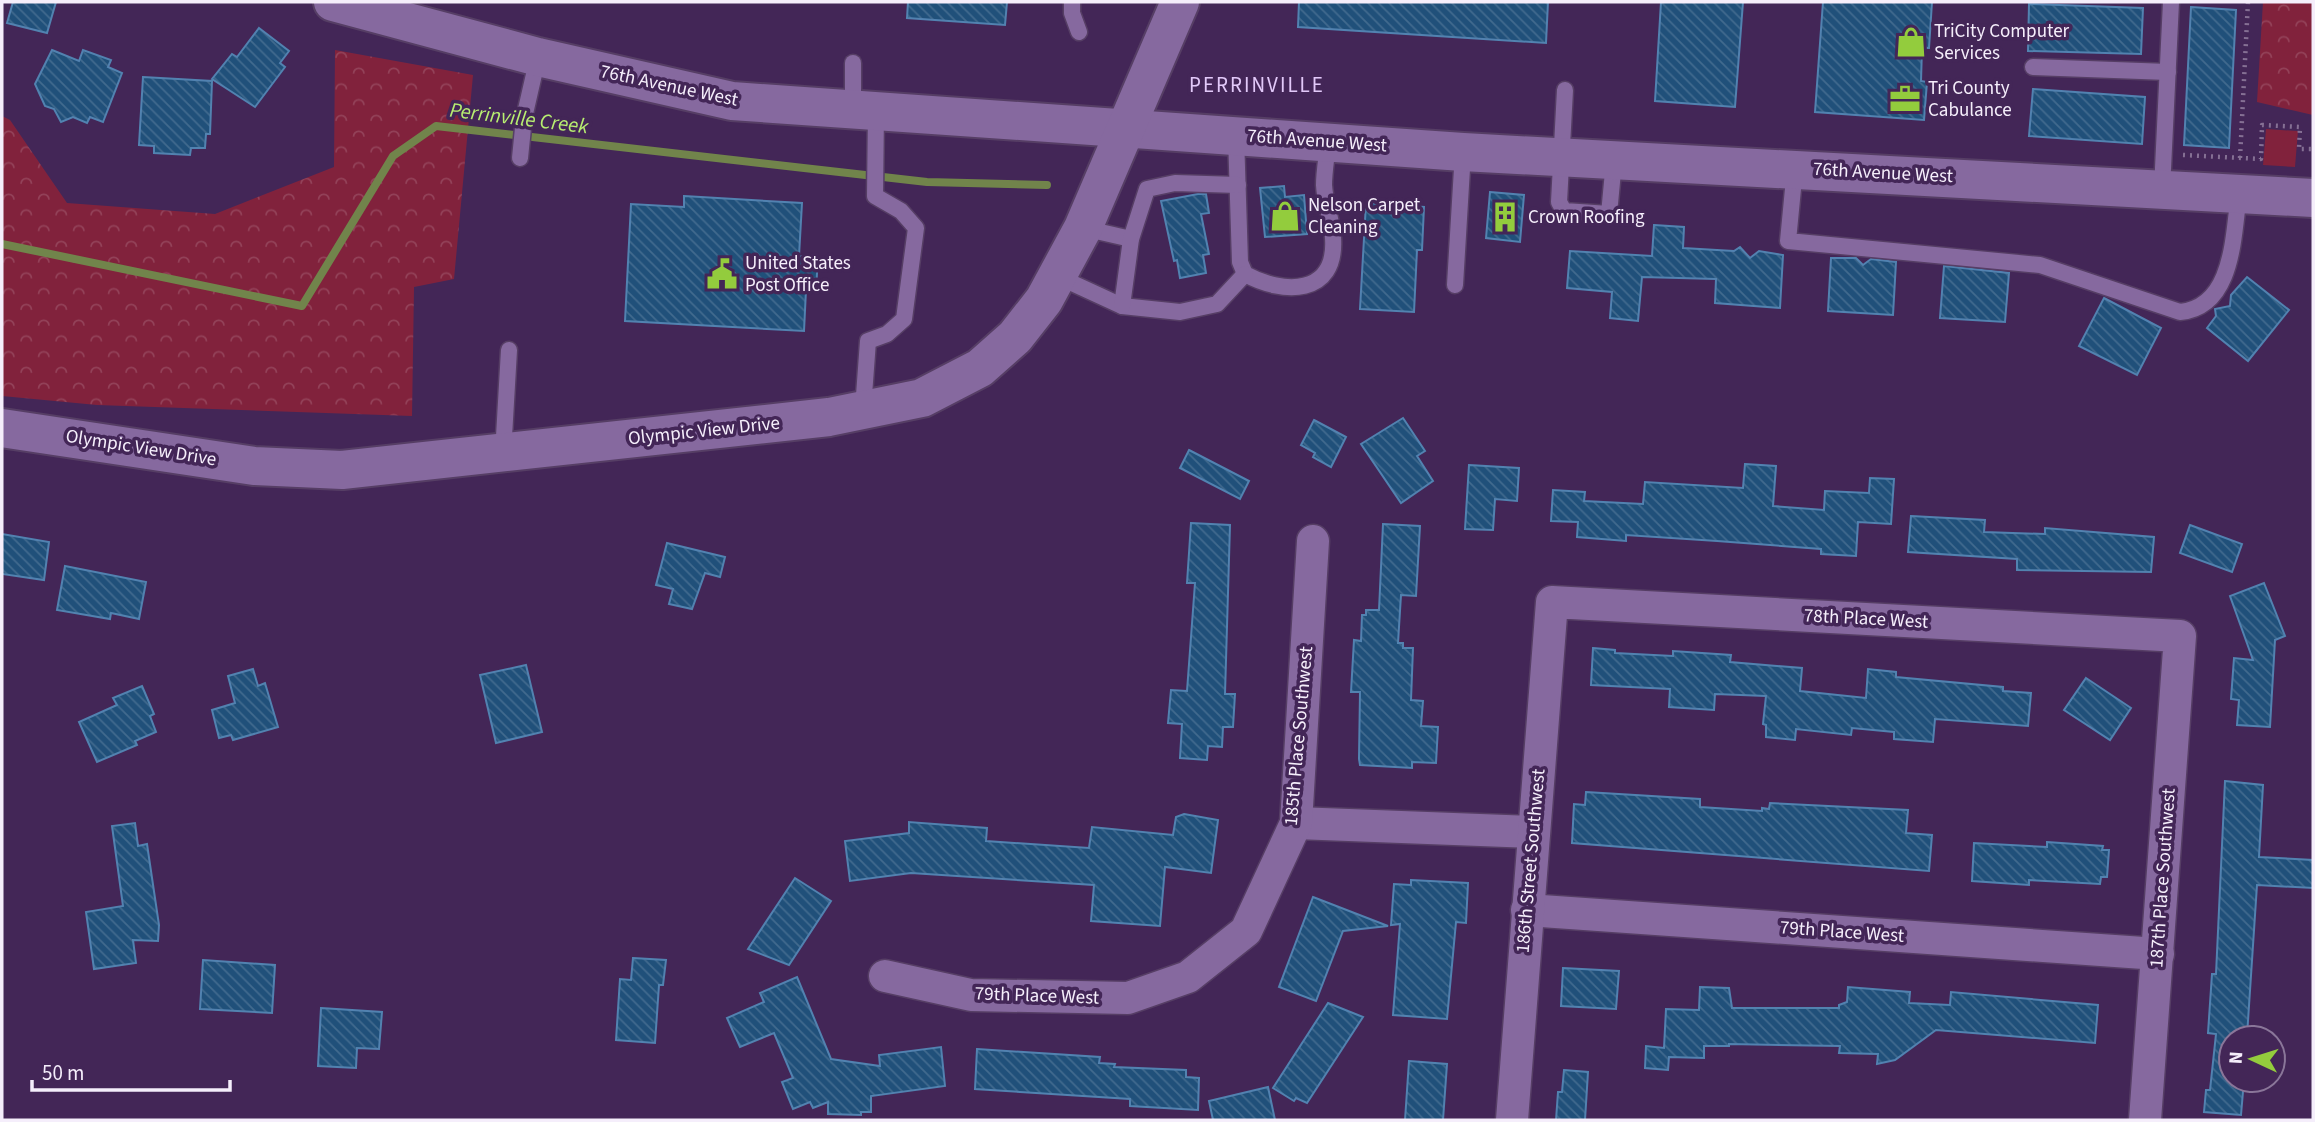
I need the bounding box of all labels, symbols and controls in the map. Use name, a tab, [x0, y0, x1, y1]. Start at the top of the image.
place label: TriCity Computer Services	[1934, 18, 2070, 67]
shop icon: TriCity Computer Services	[1894, 25, 1928, 59]
street label: 76th Avenue West	[598, 58, 741, 114]
district label: PERRINVILLE	[1189, 70, 1325, 100]
place label: Tri County Cabulance	[1928, 75, 2012, 124]
office icon: Tri County Cabulance	[1888, 82, 1922, 116]
water label: Perrinville Creek	[448, 95, 591, 142]
street label: 76th Avenue West	[1246, 123, 1388, 159]
street label: 76th Avenue West	[1812, 156, 1954, 190]
place label: Nelson Carpet Cleaning	[1308, 192, 1421, 241]
shop icon: Nelson Carpet Cleaning	[1268, 199, 1302, 233]
building icon: Crown Roofing	[1488, 200, 1522, 234]
place label: Crown Roofing	[1528, 204, 1645, 231]
place label: United States Post Office	[745, 250, 851, 299]
public building icon: United States Post Office	[705, 257, 739, 291]
street label: Olympic View Drive	[627, 410, 781, 452]
street label: Olympic View Drive	[64, 423, 218, 473]
street label: 78th Place West	[1803, 602, 1929, 636]
street label: 185th Place Southwest	[1278, 645, 1320, 827]
street label: 186th Street Southwest	[1509, 767, 1553, 954]
street label: 187th Place Southwest	[2143, 787, 2183, 969]
street label: 79th Place West	[1779, 914, 1906, 950]
street label: 79th Place West	[974, 980, 1100, 1012]
north arrow	[2217, 1024, 2287, 1094]
scale bar	[32, 1048, 229, 1092]
text: N	[2223, 1051, 2250, 1065]
text: 50 m	[42, 1058, 84, 1088]

